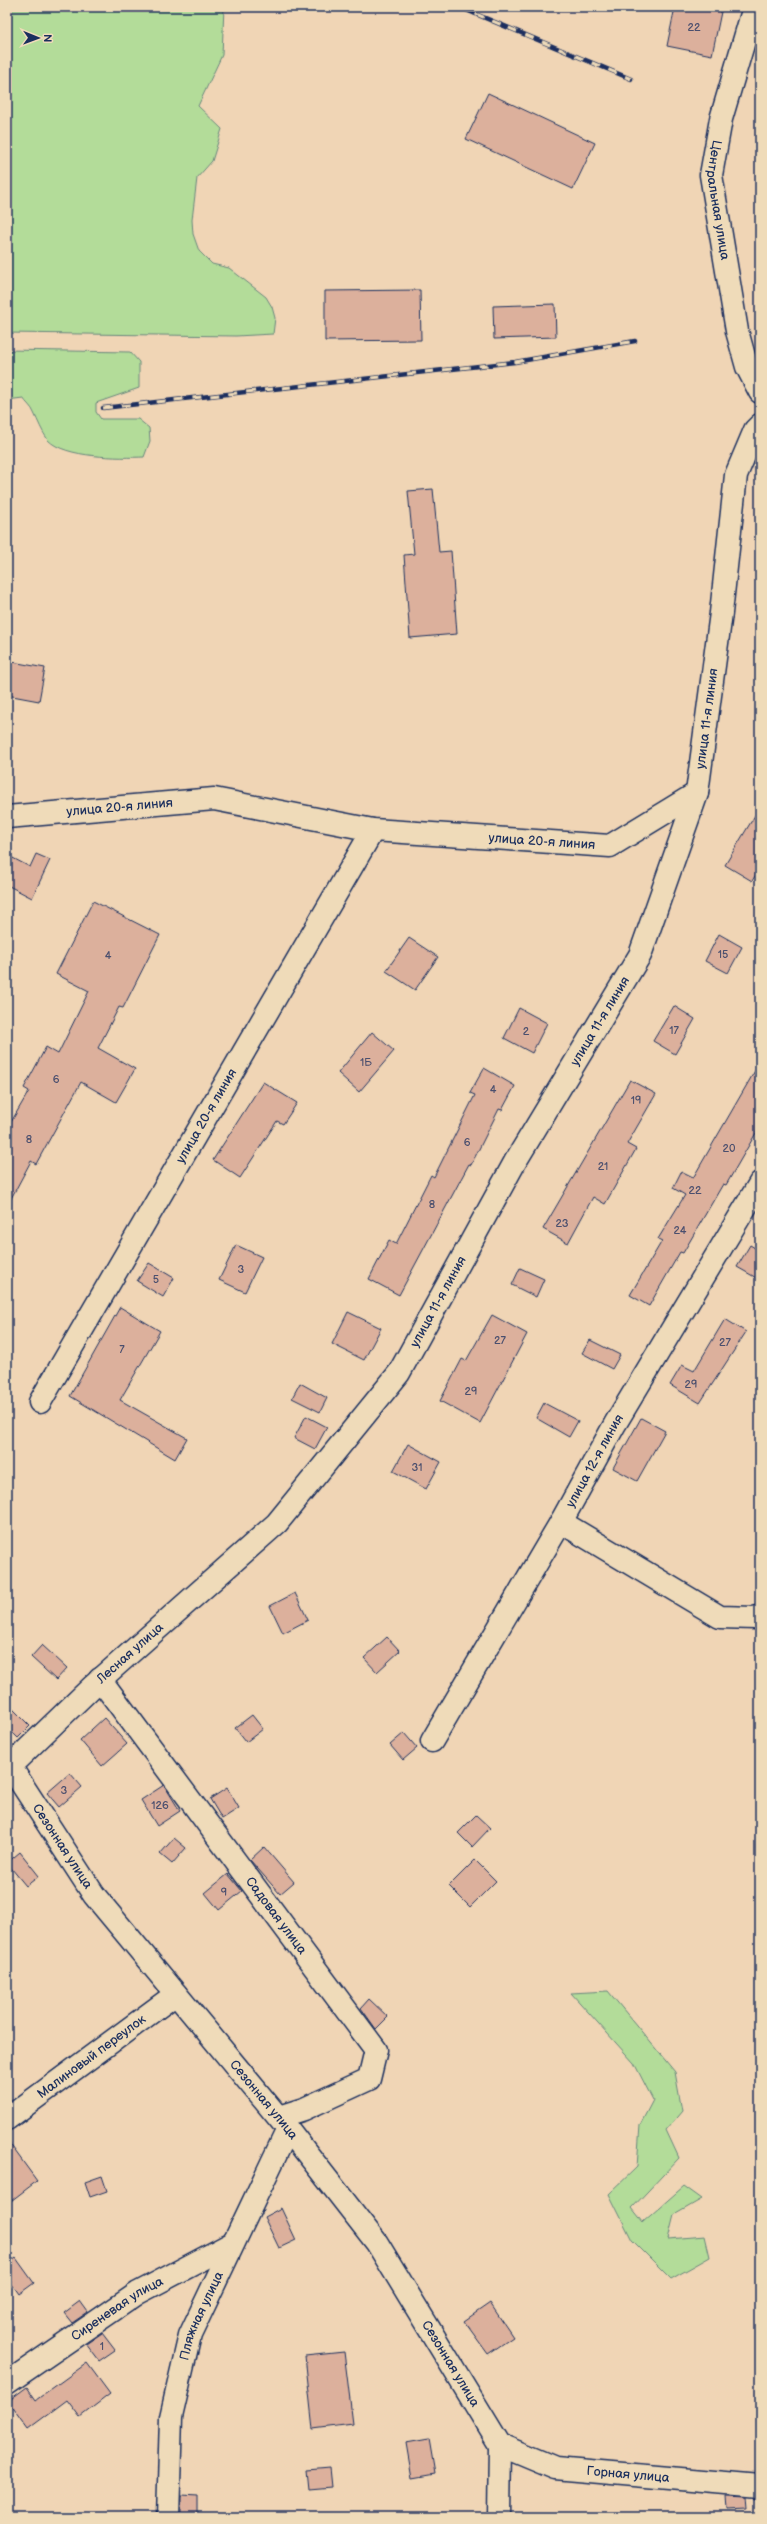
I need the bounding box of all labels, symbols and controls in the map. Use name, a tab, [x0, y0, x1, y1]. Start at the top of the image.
north arrow	[18, 18, 58, 58]
house number: 22	[688, 21, 701, 34]
text: N	[41, 34, 54, 42]
street label: Центральная улица	[703, 139, 733, 261]
street label: улица 11-я линия	[692, 667, 722, 770]
street label: улица 20-я линия	[66, 795, 173, 820]
street label: улица 20-я линия	[488, 830, 596, 853]
house number: 15	[718, 948, 728, 961]
house number: 4	[105, 949, 112, 962]
street label: улица 11-я линия	[567, 974, 633, 1069]
house number: 17	[669, 1024, 679, 1037]
house number: 2	[523, 1025, 530, 1038]
house number: 1Б	[360, 1056, 372, 1069]
street label: улица 20-я линия	[173, 1066, 240, 1166]
house number: 6	[53, 1073, 60, 1086]
house number: 4	[490, 1083, 497, 1096]
house number: 19	[631, 1094, 641, 1107]
house number: 8	[26, 1133, 32, 1146]
house number: 6	[464, 1136, 471, 1149]
house number: 20	[723, 1142, 736, 1155]
house number: 21	[598, 1160, 608, 1173]
house number: 22	[689, 1184, 702, 1197]
house number: 8	[429, 1198, 435, 1211]
house number: 23	[555, 1217, 569, 1230]
house number: 24	[673, 1224, 687, 1237]
street label: улица 11-я линия	[407, 1253, 470, 1350]
house number: 3	[238, 1263, 245, 1276]
house number: 5	[153, 1273, 159, 1286]
house number: 27	[494, 1334, 507, 1347]
house number: 27	[719, 1336, 732, 1349]
house number: 7	[119, 1343, 125, 1356]
house number: 29	[685, 1378, 697, 1391]
house number: 29	[465, 1385, 477, 1398]
street label: улица 12-я линия	[563, 1411, 627, 1510]
house number: 31	[411, 1461, 423, 1474]
street label: Лесная улица	[93, 1619, 167, 1688]
house number: 3	[61, 1784, 68, 1797]
house number: 126	[151, 1799, 169, 1812]
street label: Сезонная улица	[29, 1801, 96, 1892]
street label: Садовая улица	[242, 1874, 310, 1958]
house number: 9	[221, 1886, 227, 1899]
street label: Малиновый переулок	[34, 2011, 149, 2102]
street label: Сезонная улица	[226, 2057, 301, 2143]
street label: Пляжная улица	[176, 2269, 227, 2362]
street label: Сиреневая улица	[68, 2273, 166, 2344]
street label: Сезонная улица	[418, 2318, 483, 2410]
house number: 1	[100, 2340, 104, 2353]
street label: Горная улица	[586, 2463, 671, 2486]

